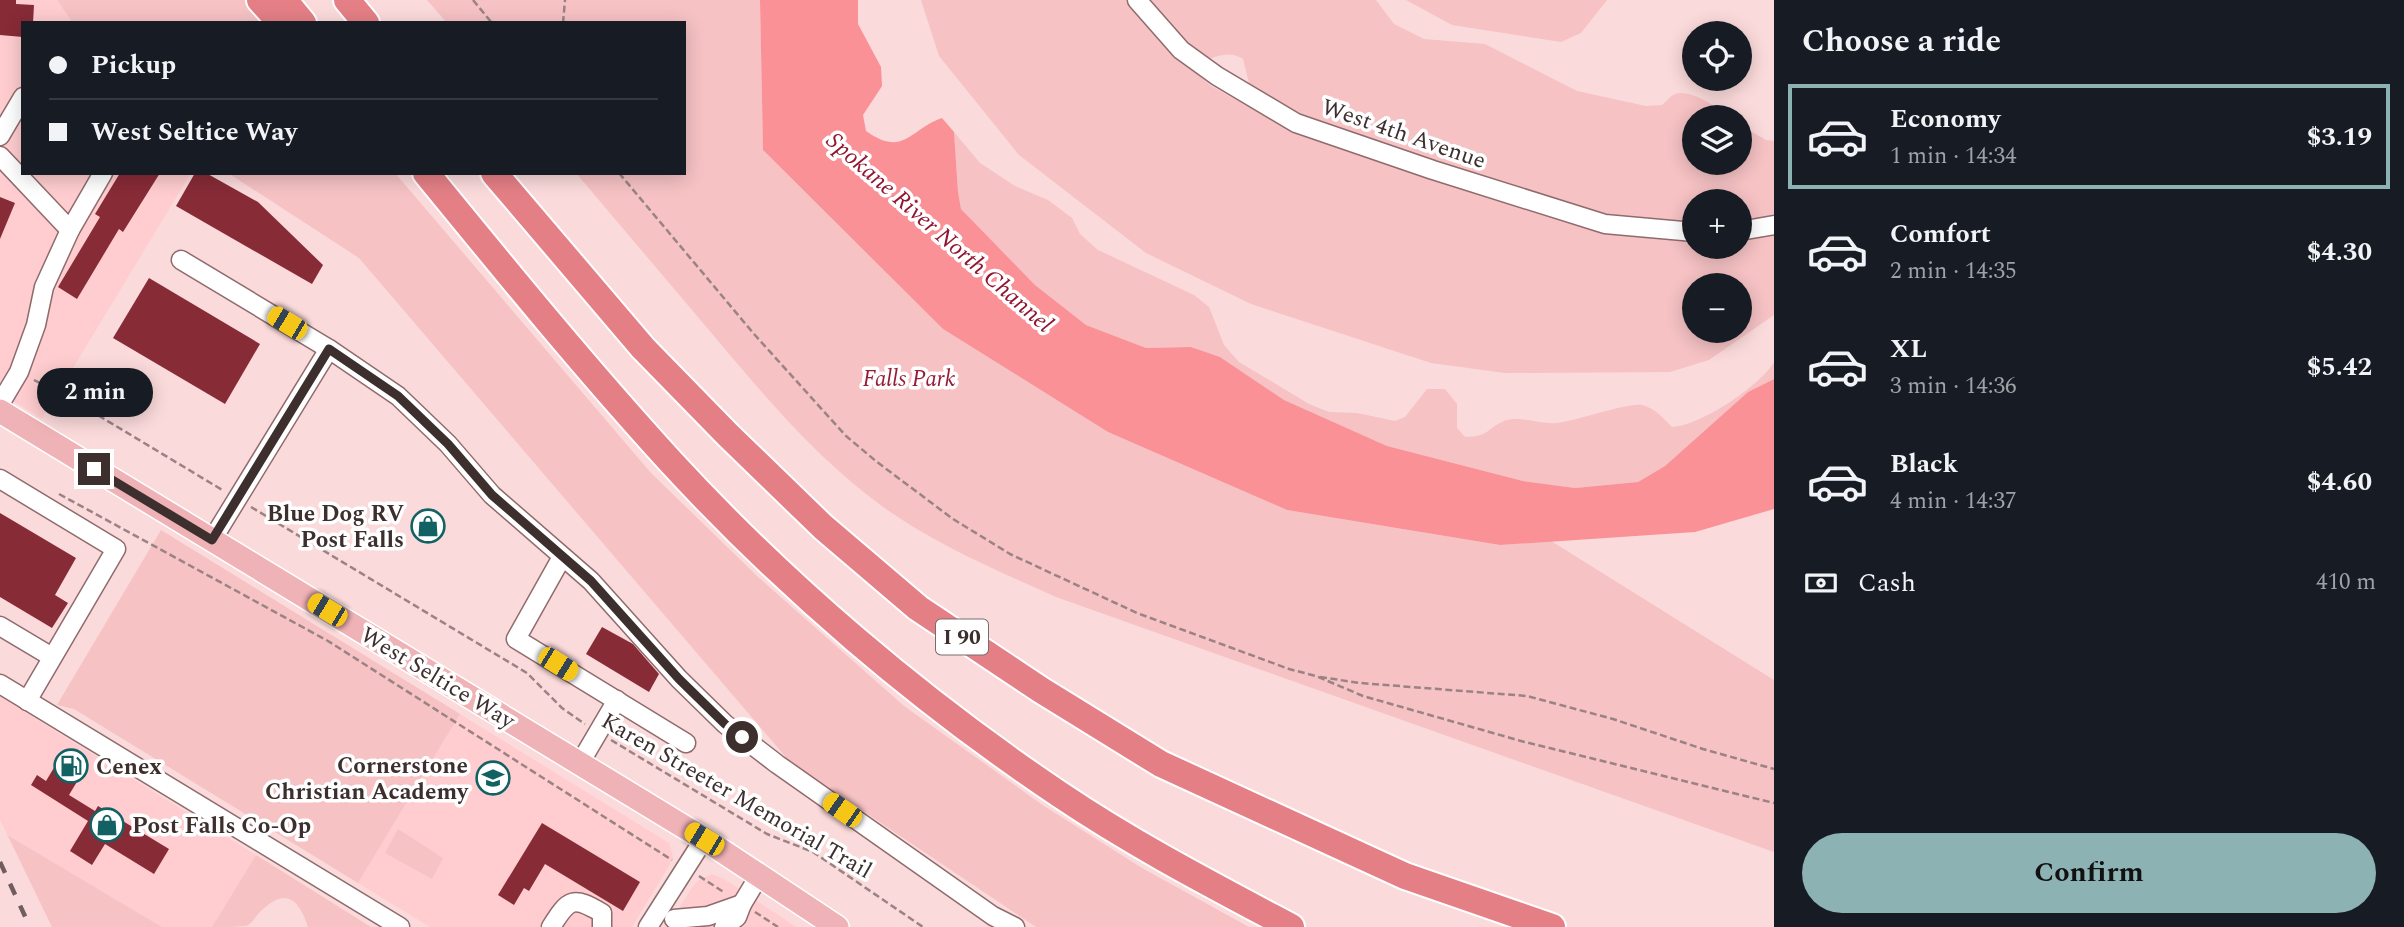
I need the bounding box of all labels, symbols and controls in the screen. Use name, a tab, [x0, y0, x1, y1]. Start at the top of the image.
text: Choose a ride	[1802, 17, 2001, 66]
map controls	[1682, 21, 1752, 343]
button: locate	[1682, 21, 1752, 91]
text: Pickup	[91, 45, 176, 85]
street label: West 4th Avenue	[1317, 90, 1490, 179]
text: Economy	[1890, 99, 2000, 139]
button: layers	[1682, 105, 1752, 175]
icon: car	[1806, 105, 1869, 168]
text: West Seltice Way	[91, 112, 297, 152]
text: $3.19	[2307, 117, 2372, 157]
water label: Spokane River North Channel	[818, 124, 1061, 342]
text: 1 min · 14:34	[1890, 139, 2017, 174]
button: +	[1682, 189, 1752, 259]
text: Comfort	[1890, 214, 1991, 254]
icon: car	[1806, 220, 1869, 283]
text: $4.30	[2307, 232, 2372, 272]
text: 2 min · 14:35	[1890, 254, 2017, 289]
button: −	[1682, 273, 1752, 343]
car	[264, 303, 311, 343]
text: XL	[1890, 329, 1927, 369]
icon: car	[1806, 335, 1869, 398]
text: $5.42	[2307, 347, 2372, 387]
park label: Falls Park	[862, 362, 956, 397]
callout: 2 min	[36, 368, 152, 416]
text: 3 min · 14:36	[1890, 369, 2017, 404]
text: 2 min	[64, 375, 126, 410]
text: Black	[1890, 444, 1958, 484]
icon: car	[1806, 450, 1869, 513]
route end	[78, 453, 110, 485]
text: $4.60	[2307, 462, 2372, 502]
text: 4 min · 14:37	[1890, 484, 2017, 519]
place label: Blue Dog RV Post Falls	[267, 497, 404, 558]
shop icon: Blue Dog RV Post Falls	[409, 507, 447, 545]
text: Cash	[1858, 563, 1916, 603]
icon: cash	[1802, 564, 1840, 602]
text: 410 m	[2316, 565, 2376, 600]
car	[304, 590, 351, 630]
street label: West Seltice Way	[353, 618, 522, 739]
road number: I 90	[936, 620, 988, 654]
car	[535, 644, 582, 684]
street label: Karen Streeter Memorial Trail	[594, 704, 878, 888]
route start	[726, 721, 758, 753]
fuel station icon: Cenex	[52, 747, 90, 785]
place label: Cornerstone Christian Academy	[265, 749, 469, 810]
place label: Cenex	[96, 750, 162, 785]
school or university icon: Cornerstone Christian Academy	[474, 759, 512, 797]
car	[819, 789, 866, 831]
shop icon: Post Falls Co-Op	[88, 806, 126, 844]
place label: Post Falls Co-Op	[132, 809, 311, 844]
car	[681, 819, 728, 859]
button: Confirm	[1802, 833, 2376, 913]

